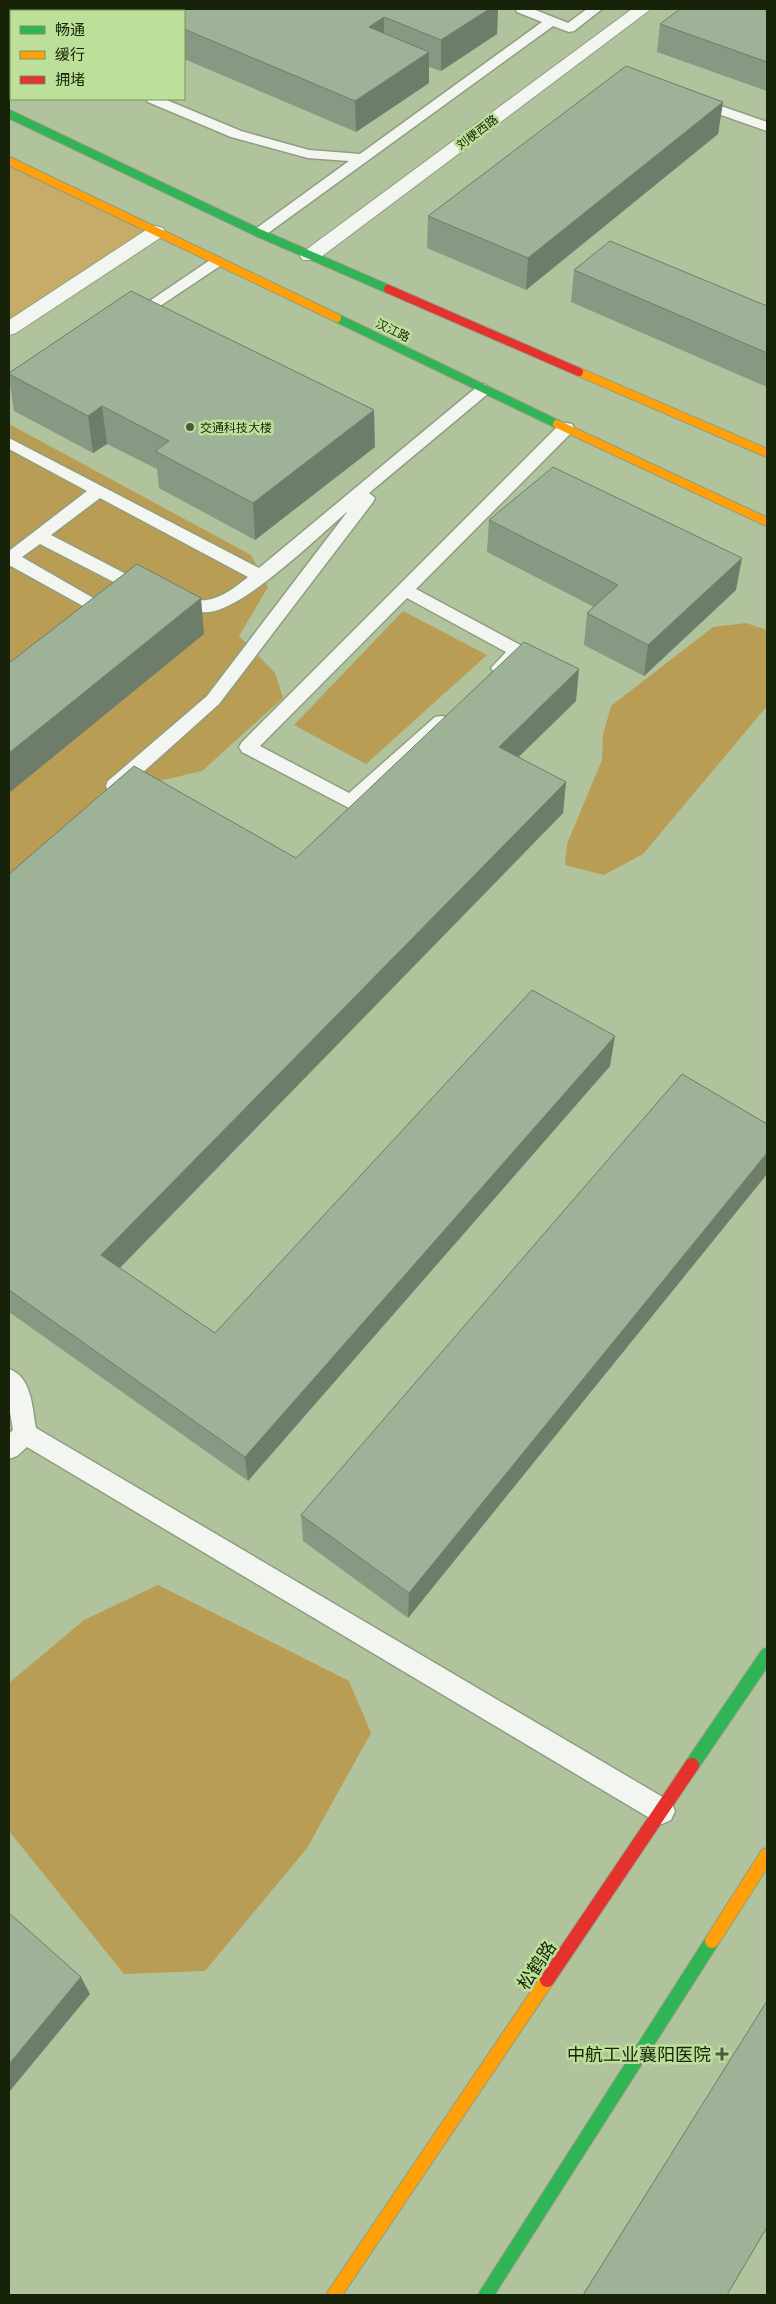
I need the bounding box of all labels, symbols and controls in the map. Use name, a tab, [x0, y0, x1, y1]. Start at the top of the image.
legend	[10, 10, 185, 100]
text: 畅通	[55, 19, 85, 39]
text: 缓行	[55, 44, 85, 64]
text: 拥堵	[55, 69, 85, 89]
street label: 刘梗西路	[453, 111, 501, 153]
street label: 汉江路	[373, 314, 413, 346]
place label: 交通科技大楼	[200, 419, 272, 436]
marker: 交通科技大楼	[184, 421, 196, 433]
street label: 松鹤路	[511, 1936, 561, 1994]
place label: 中航工业襄阳医院	[567, 2042, 711, 2066]
marker: 中航工业襄阳医院	[715, 2047, 729, 2061]

